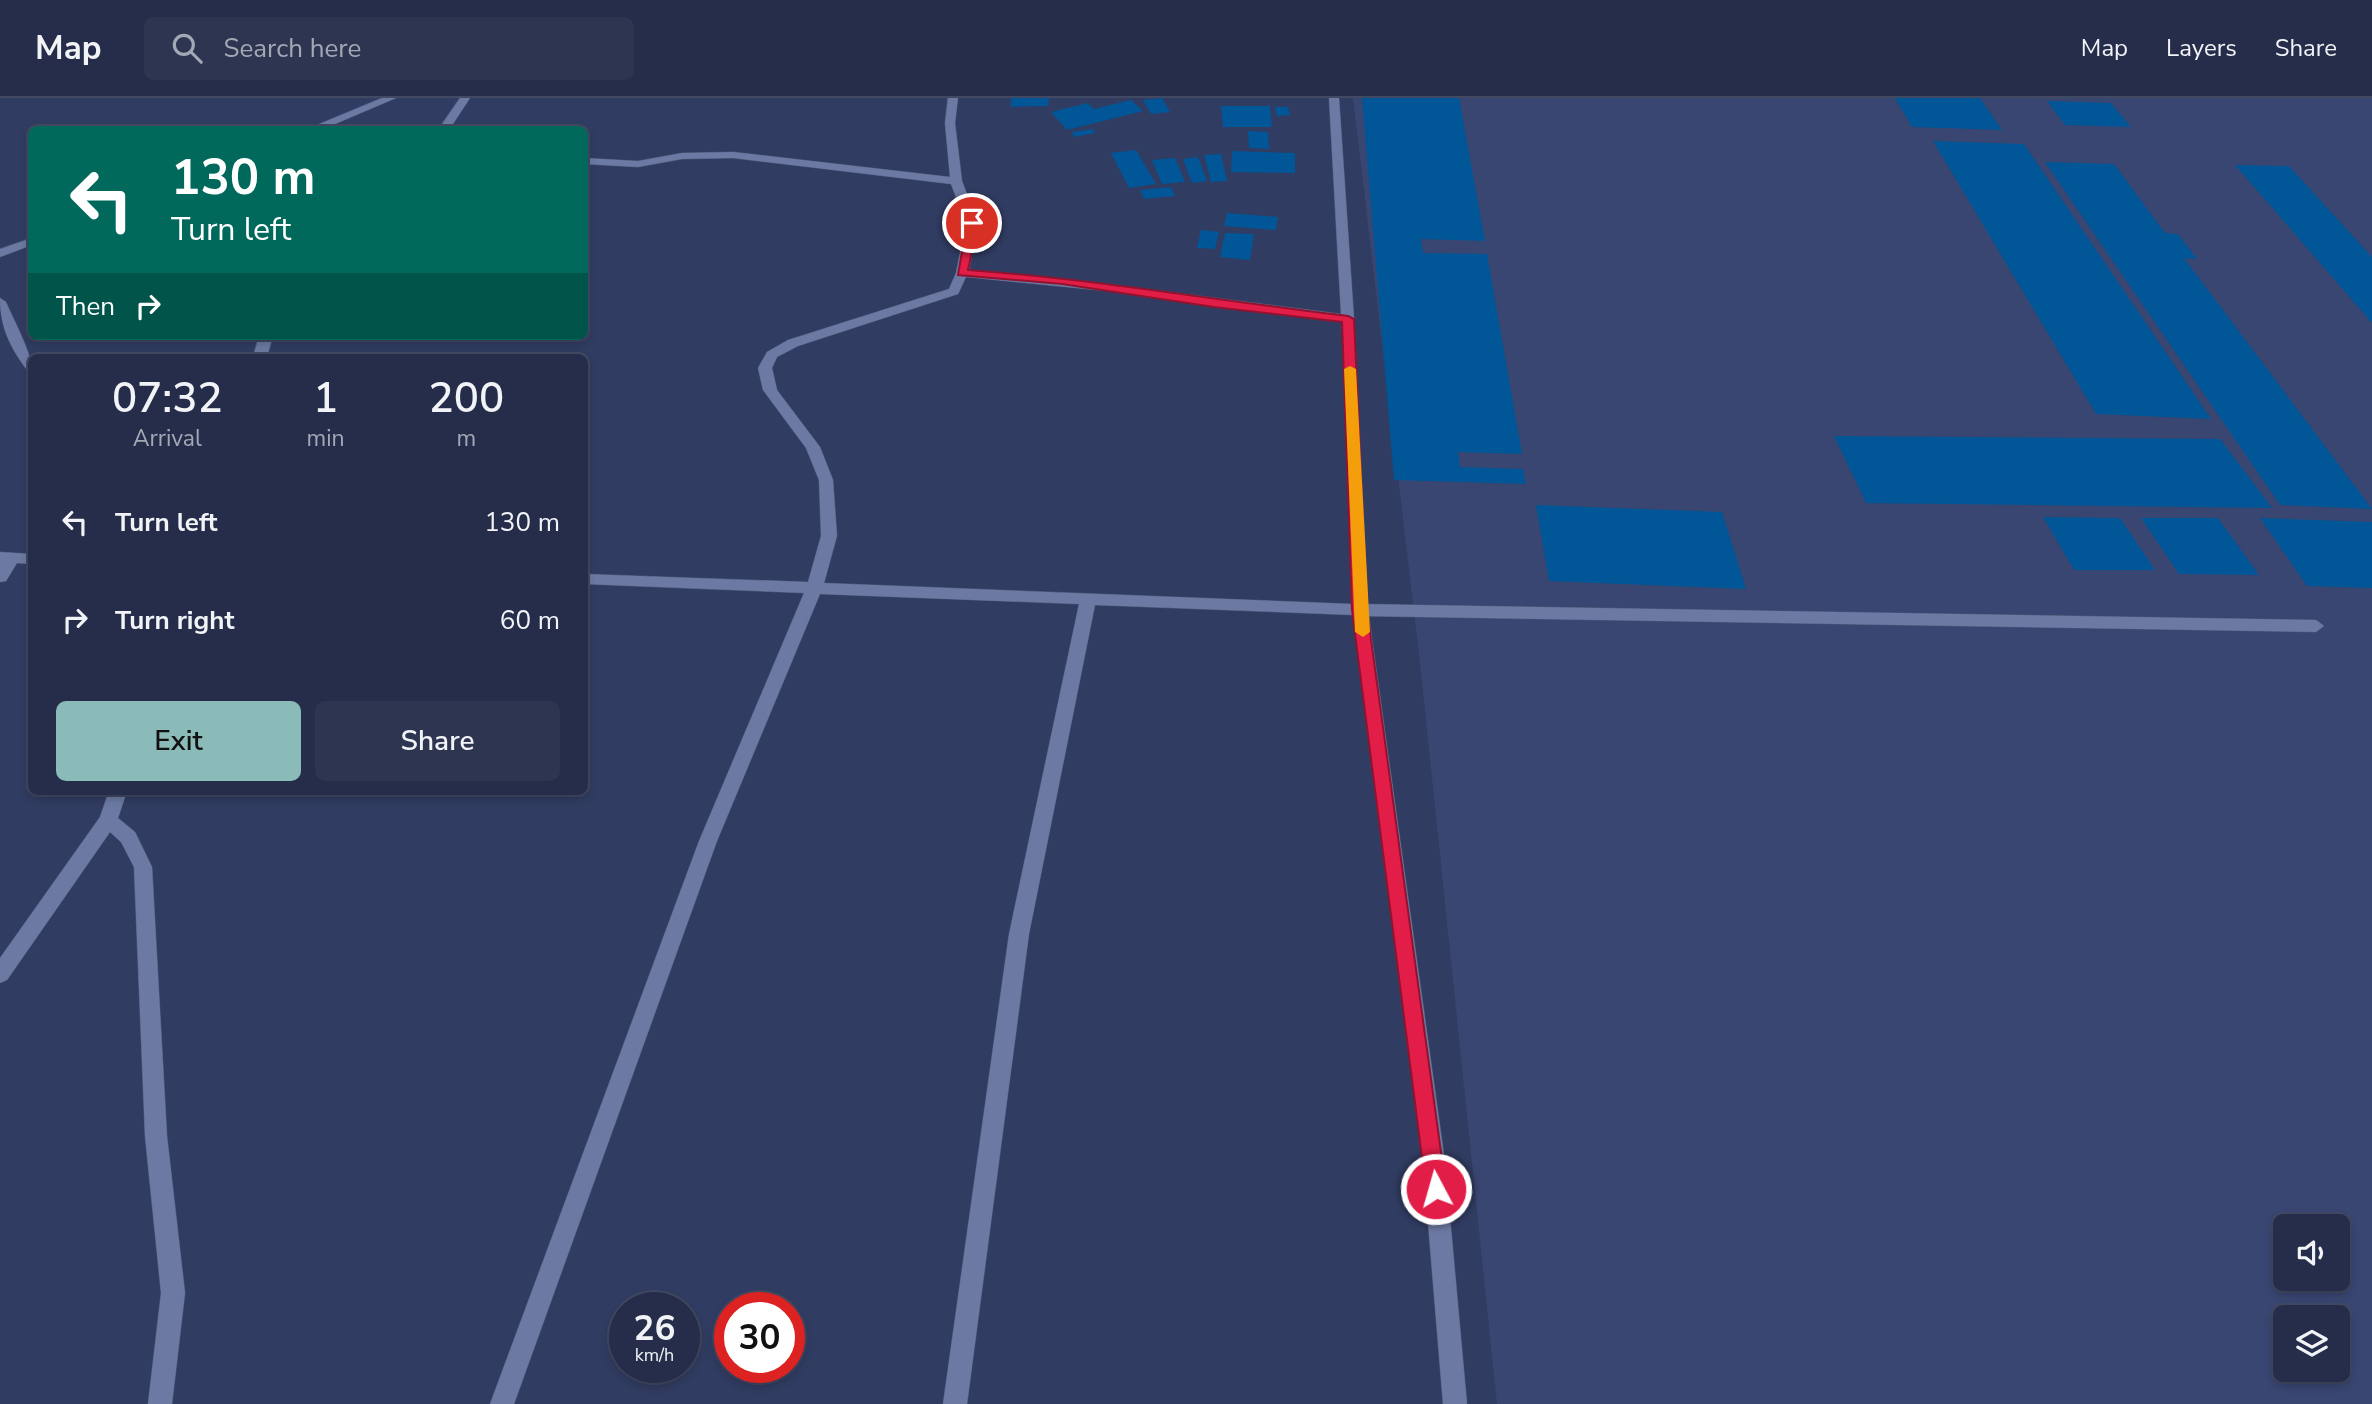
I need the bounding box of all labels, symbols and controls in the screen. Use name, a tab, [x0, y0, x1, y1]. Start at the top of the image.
search box	[144, 17, 634, 80]
text: Map	[35, 26, 102, 71]
icon: search	[168, 29, 206, 67]
text: Search here	[224, 31, 361, 66]
text: Map	[2081, 32, 2128, 64]
text: Layers	[2166, 32, 2237, 64]
text: Share	[2275, 32, 2337, 64]
text: 130 m	[171, 144, 315, 211]
icon: left	[56, 154, 147, 245]
pin	[942, 193, 1002, 253]
icon: arrive	[953, 204, 991, 242]
text: Turn left	[171, 208, 291, 251]
icon: right	[129, 287, 167, 325]
text: Then	[56, 289, 115, 324]
text: 07:32	[112, 370, 223, 427]
text: 1	[313, 370, 338, 427]
text: 200	[428, 370, 504, 427]
text: Arrival	[133, 423, 202, 454]
text: min	[307, 423, 345, 454]
text: m	[456, 423, 476, 454]
icon: left	[56, 503, 94, 541]
text: Turn left	[115, 505, 218, 540]
text: 130 m	[484, 505, 560, 540]
icon: right	[56, 601, 94, 639]
text: Turn right	[115, 603, 234, 638]
text: 60 m	[500, 603, 560, 638]
button: Exit	[56, 701, 301, 781]
button: Share	[315, 701, 560, 781]
position arrow	[1399, 1152, 1473, 1226]
map controls	[2273, 1214, 2350, 1382]
button: sound	[2273, 1214, 2350, 1291]
speed limit sign: 30	[714, 1292, 805, 1383]
text: 26	[633, 1305, 676, 1352]
button: layers	[2273, 1305, 2350, 1382]
text: km/h	[635, 1343, 674, 1367]

